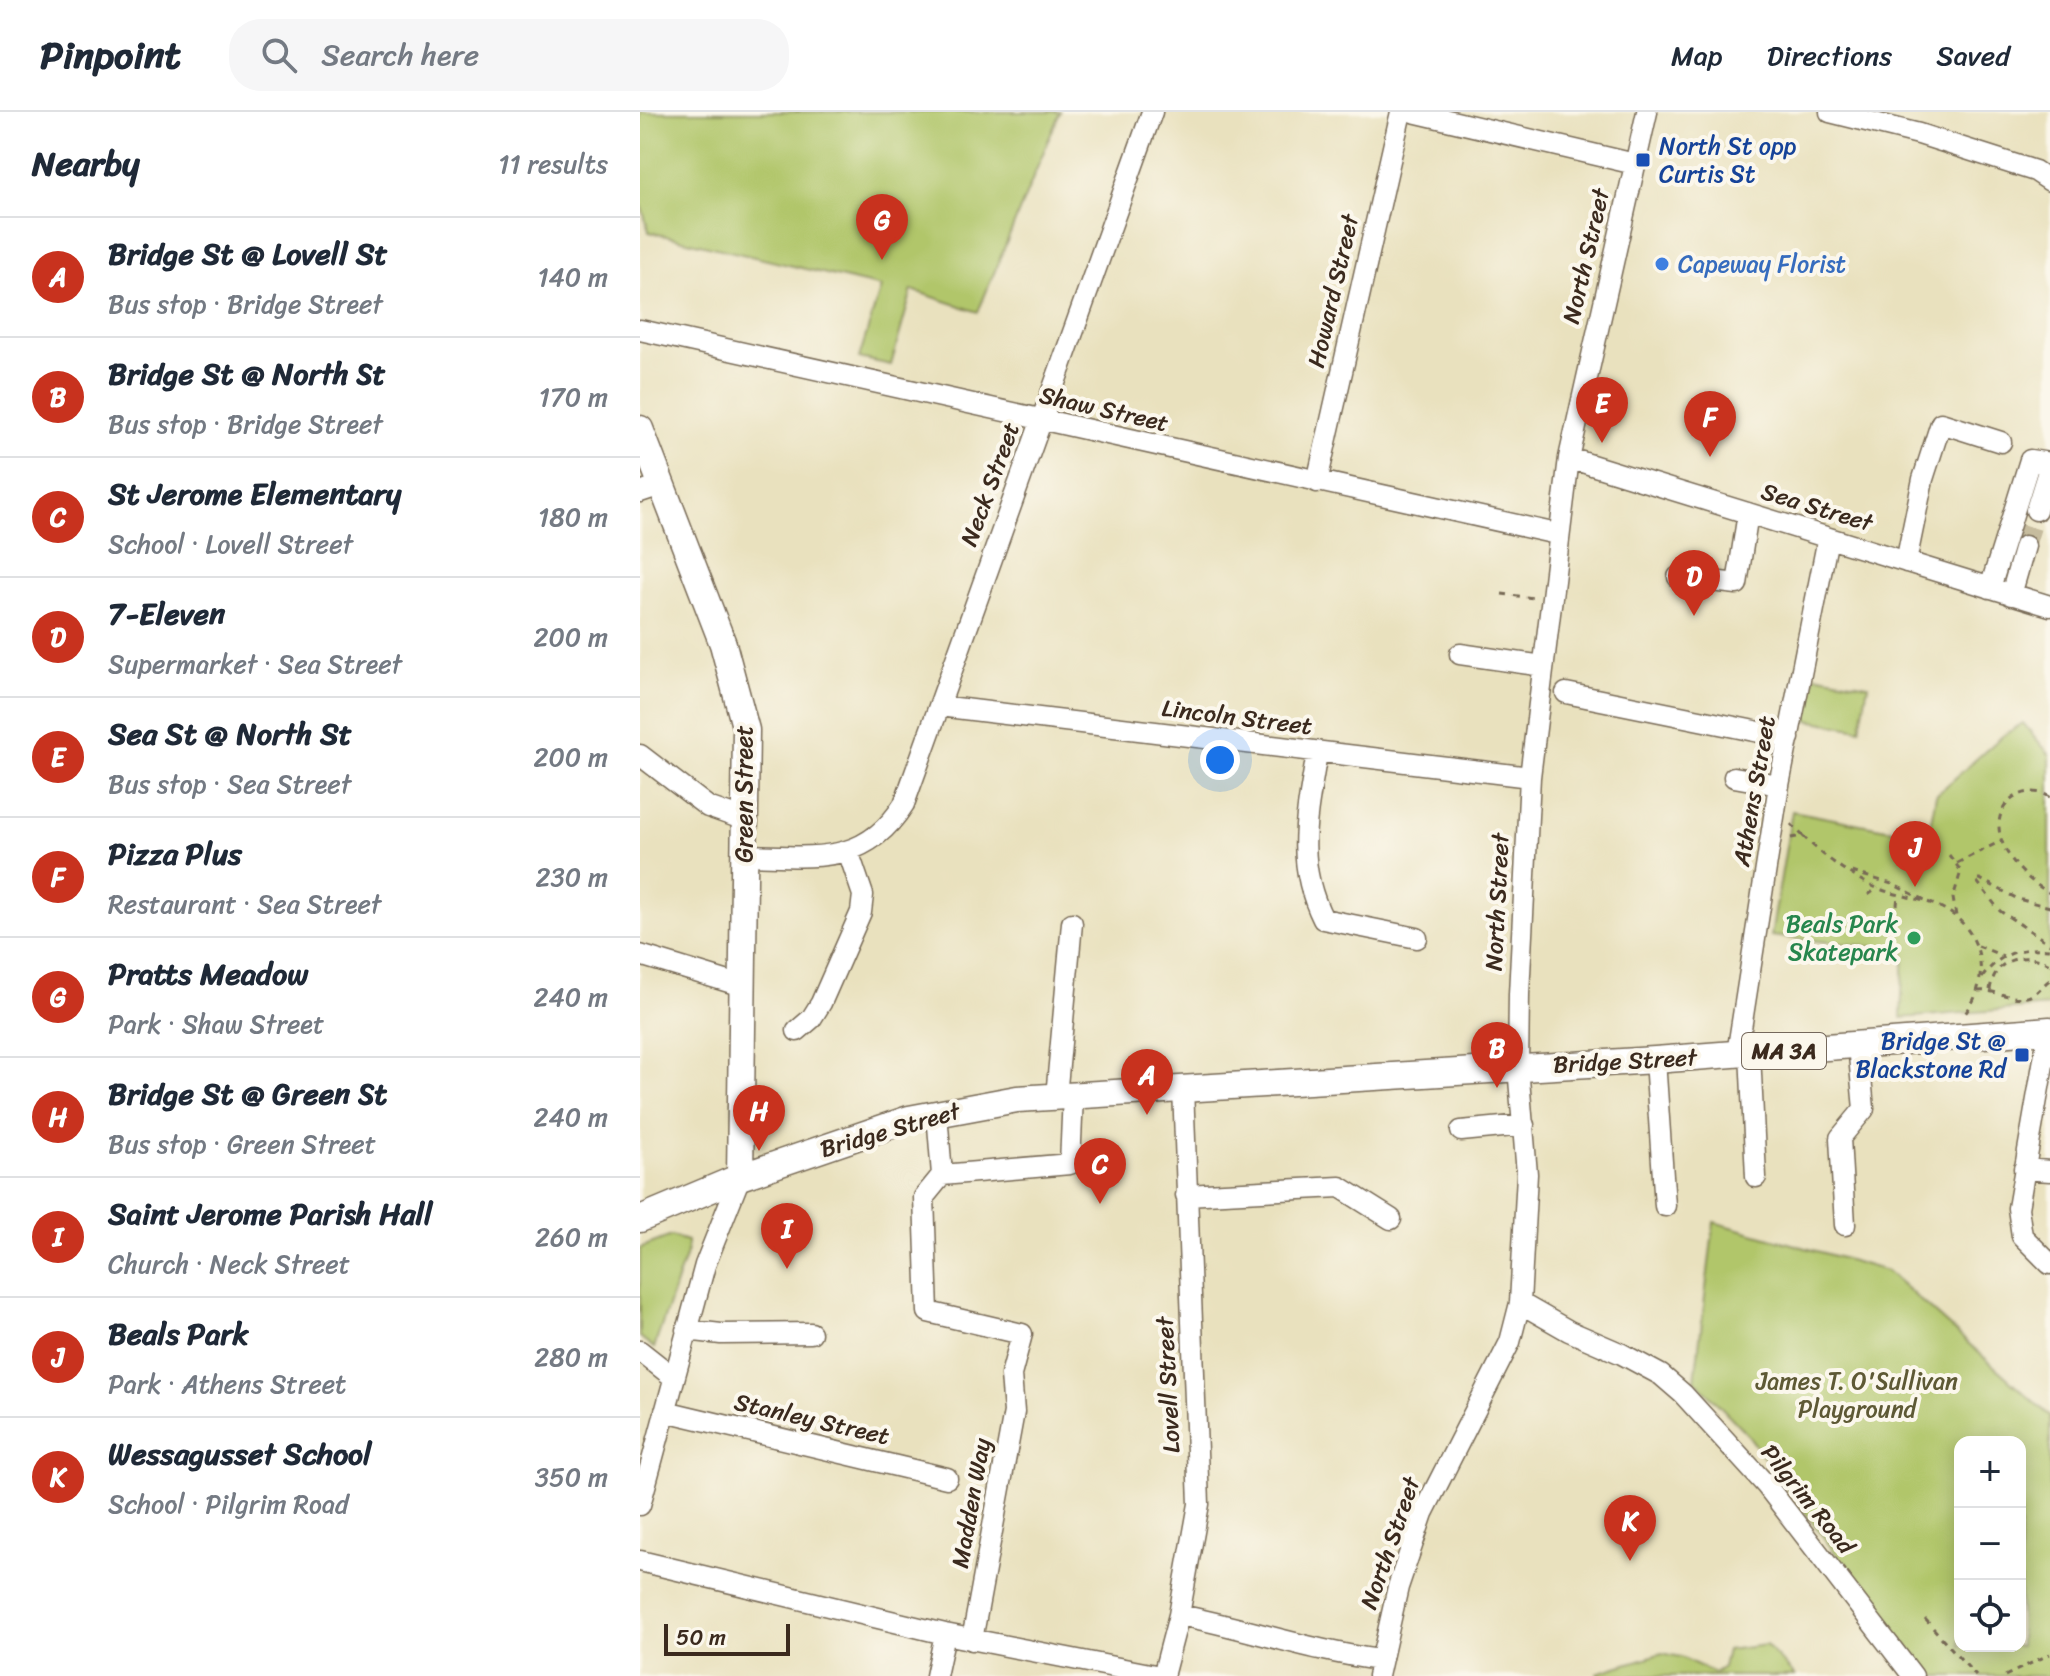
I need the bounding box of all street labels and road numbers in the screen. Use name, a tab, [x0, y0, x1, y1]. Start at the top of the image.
street label: North Street	[1550, 183, 1622, 328]
street label: Howard Street	[1295, 209, 1371, 372]
street label: Shaw Street	[1035, 374, 1173, 444]
street label: Neck Street	[948, 416, 1032, 552]
street label: Sea Street	[1756, 470, 1879, 544]
street label: Lincoln Street	[1159, 687, 1315, 747]
street label: Athens Street	[1720, 713, 1788, 870]
street label: Green Street	[723, 725, 765, 863]
street label: North Street	[1472, 831, 1522, 972]
road number: MA 3A	[1742, 1033, 1826, 1069]
street label: Bridge Street	[1552, 1036, 1699, 1086]
street label: Bridge Street	[815, 1090, 966, 1170]
street label: Lovell Street	[1143, 1314, 1193, 1454]
street label: Stanley Street	[730, 1381, 894, 1457]
street label: Madden Way	[939, 1434, 1003, 1571]
street label: Pilgrim Road	[1750, 1434, 1867, 1565]
street label: North Street	[1348, 1470, 1433, 1615]

